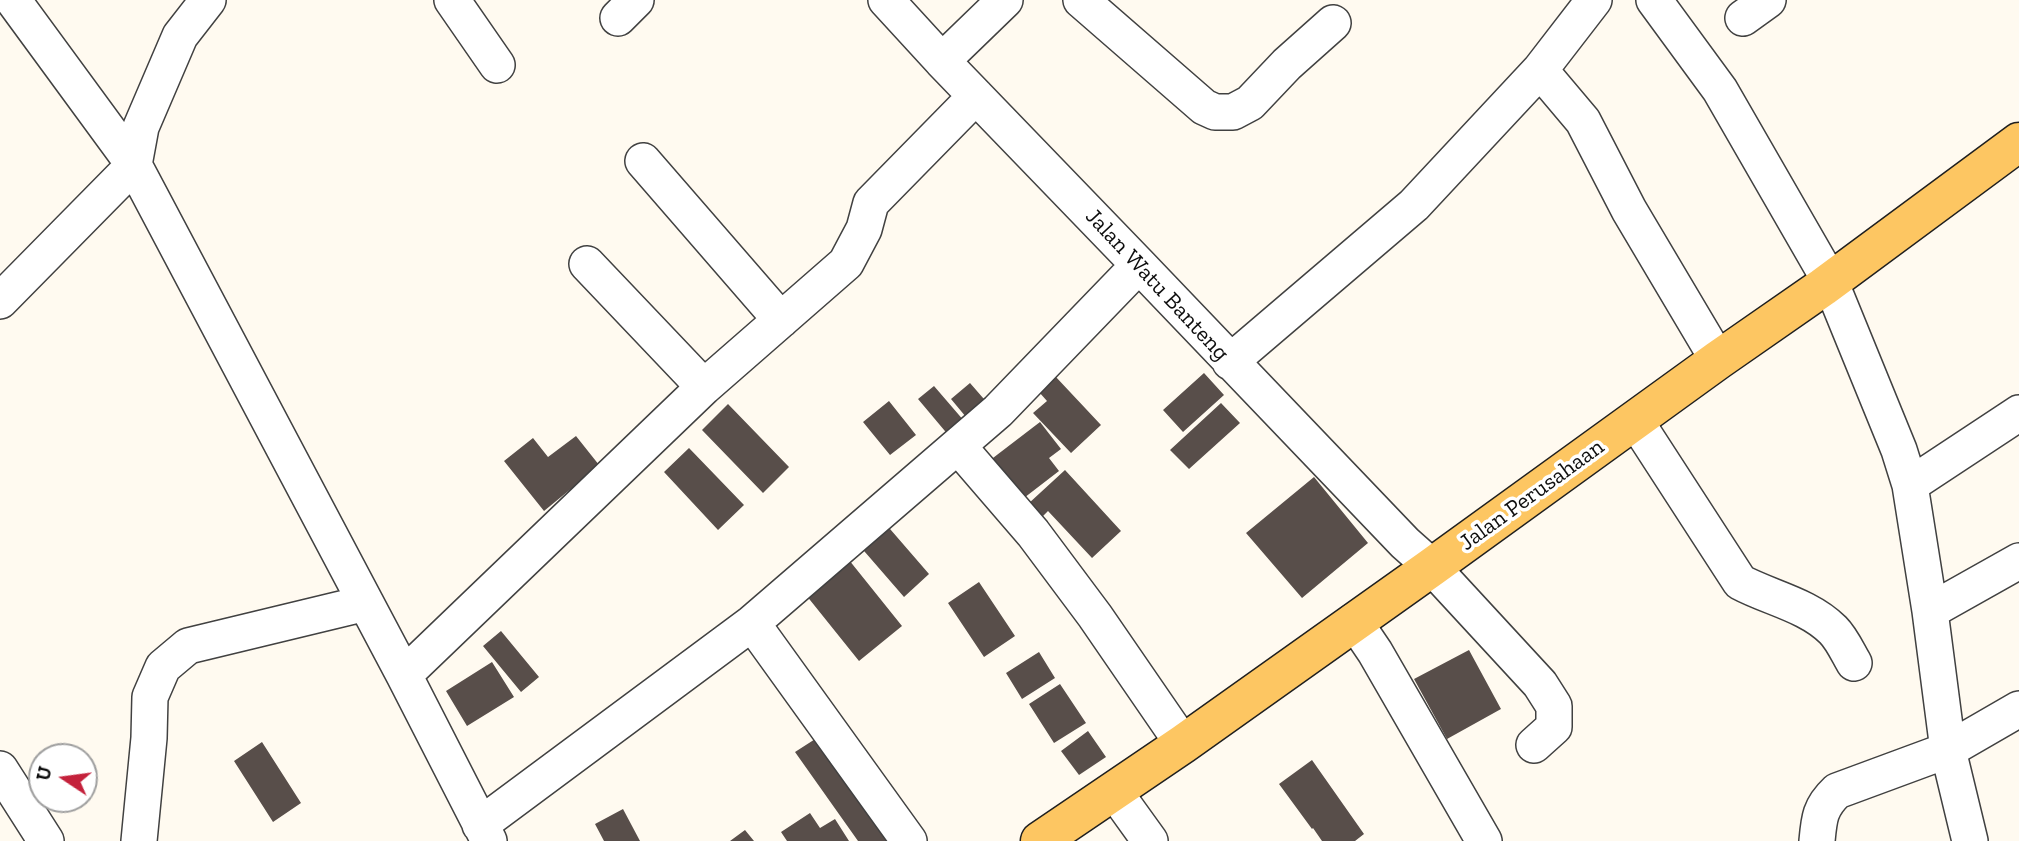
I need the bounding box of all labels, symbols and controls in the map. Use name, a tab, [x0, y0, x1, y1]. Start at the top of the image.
street label: Jalan Watu Banteng	[1079, 203, 1235, 367]
street label: Jalan Perusahaan	[1454, 433, 1610, 557]
north arrow	[28, 743, 98, 813]
text: U	[31, 764, 57, 783]

